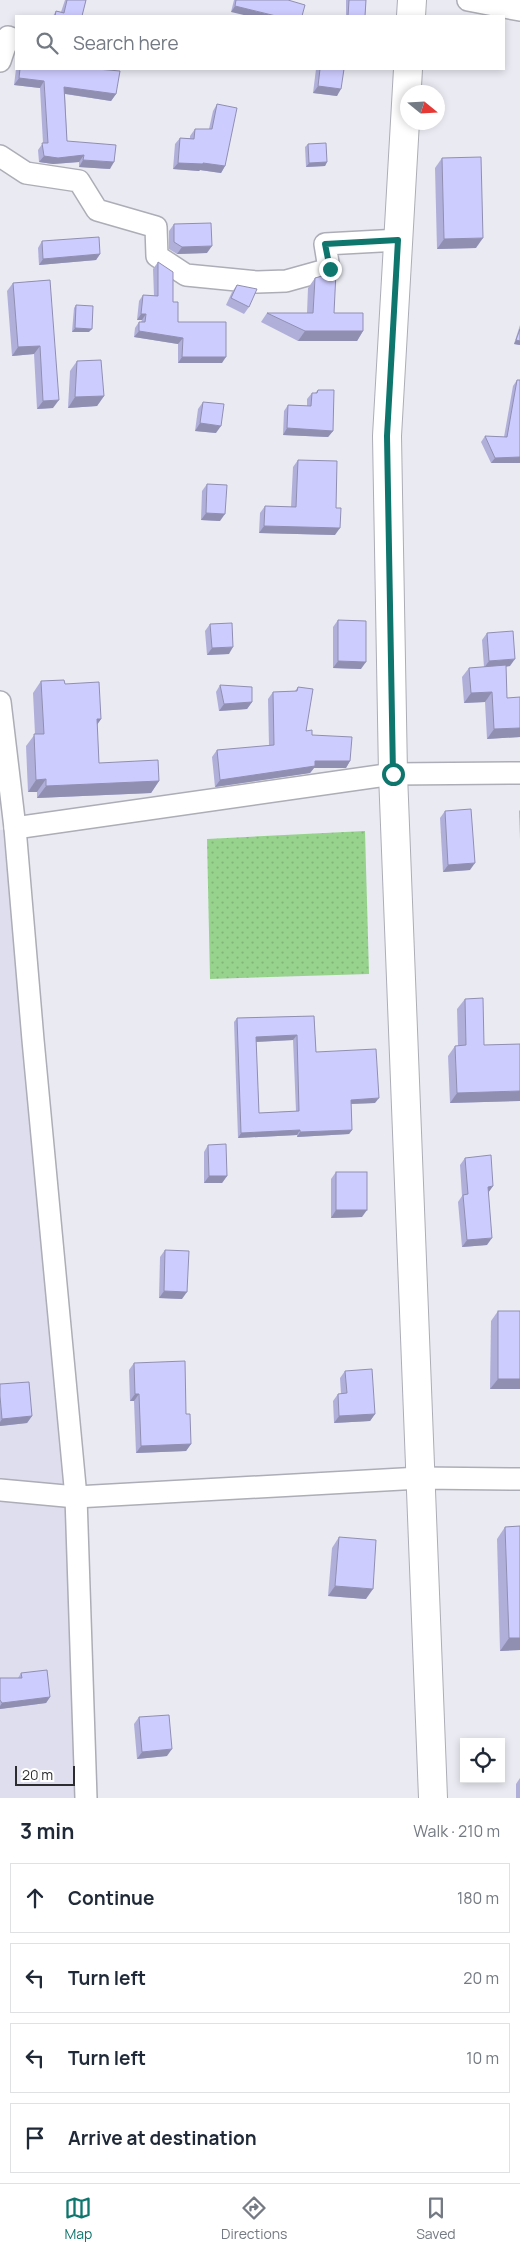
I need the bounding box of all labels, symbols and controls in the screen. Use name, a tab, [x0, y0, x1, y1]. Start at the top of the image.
search box	[15, 15, 505, 70]
icon: search	[33, 29, 61, 57]
text: Search here	[73, 30, 179, 56]
north arrow	[400, 85, 445, 130]
route end	[319, 258, 342, 281]
route start	[382, 763, 405, 786]
map controls	[460, 1738, 505, 1783]
button: locate	[460, 1738, 505, 1783]
scale bar	[15, 1763, 75, 1786]
text: 20 m	[22, 1765, 53, 1784]
text: 3 min	[20, 1817, 74, 1845]
text: Walk · 210 m	[413, 1820, 500, 1842]
icon: ahead	[21, 1884, 49, 1912]
text: Continue	[68, 1885, 154, 1911]
text: 180 m	[457, 1887, 499, 1909]
icon: left	[21, 1964, 49, 1992]
text: Turn left	[68, 1965, 146, 1991]
text: 20 m	[463, 1967, 499, 1989]
icon: left	[21, 2044, 49, 2072]
text: Turn left	[68, 2045, 146, 2071]
text: 10 m	[466, 2047, 499, 2069]
icon: arrive	[21, 2124, 49, 2152]
text: Arrive at destination	[68, 2125, 257, 2151]
tab: Map	[64, 2194, 92, 2243]
tab: Directions	[221, 2194, 287, 2243]
tab: Saved	[416, 2194, 456, 2243]

